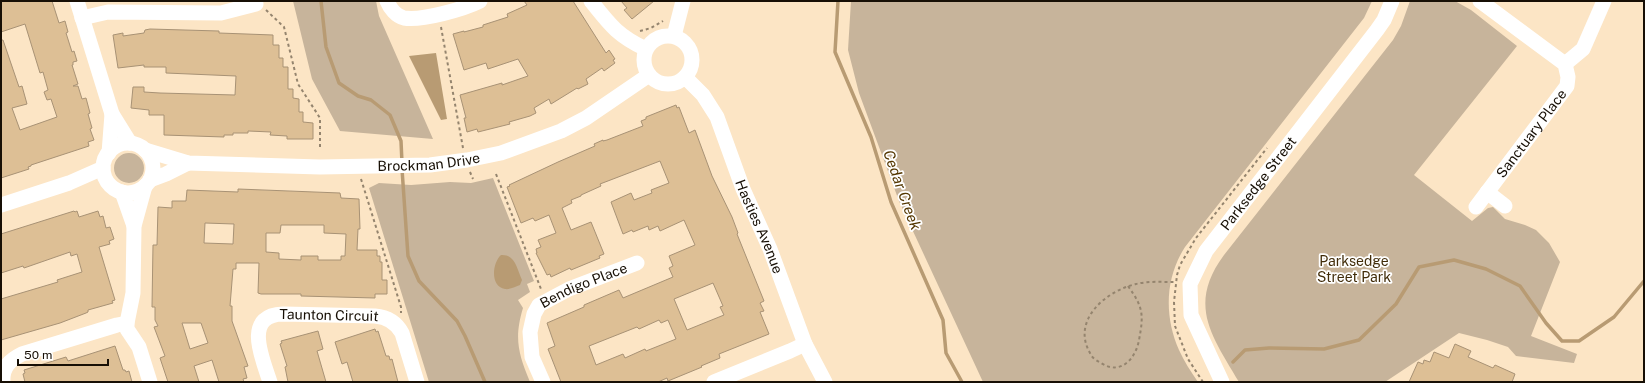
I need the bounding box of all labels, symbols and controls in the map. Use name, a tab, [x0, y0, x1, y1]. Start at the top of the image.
street label: Sanctuary Place	[1493, 86, 1570, 181]
street label: Parksedge Street	[1217, 134, 1299, 233]
water label: Cedar Creek	[880, 147, 925, 233]
street label: Brockman Drive	[377, 150, 482, 174]
street label: Hasties Avenue	[732, 177, 786, 276]
park label: Parksedge Street Park	[1317, 253, 1391, 285]
street label: Bendigo Place	[537, 260, 629, 311]
street label: Taunton Circuit	[279, 306, 379, 324]
scale bar	[18, 341, 108, 367]
text: 50 m	[24, 348, 52, 362]

